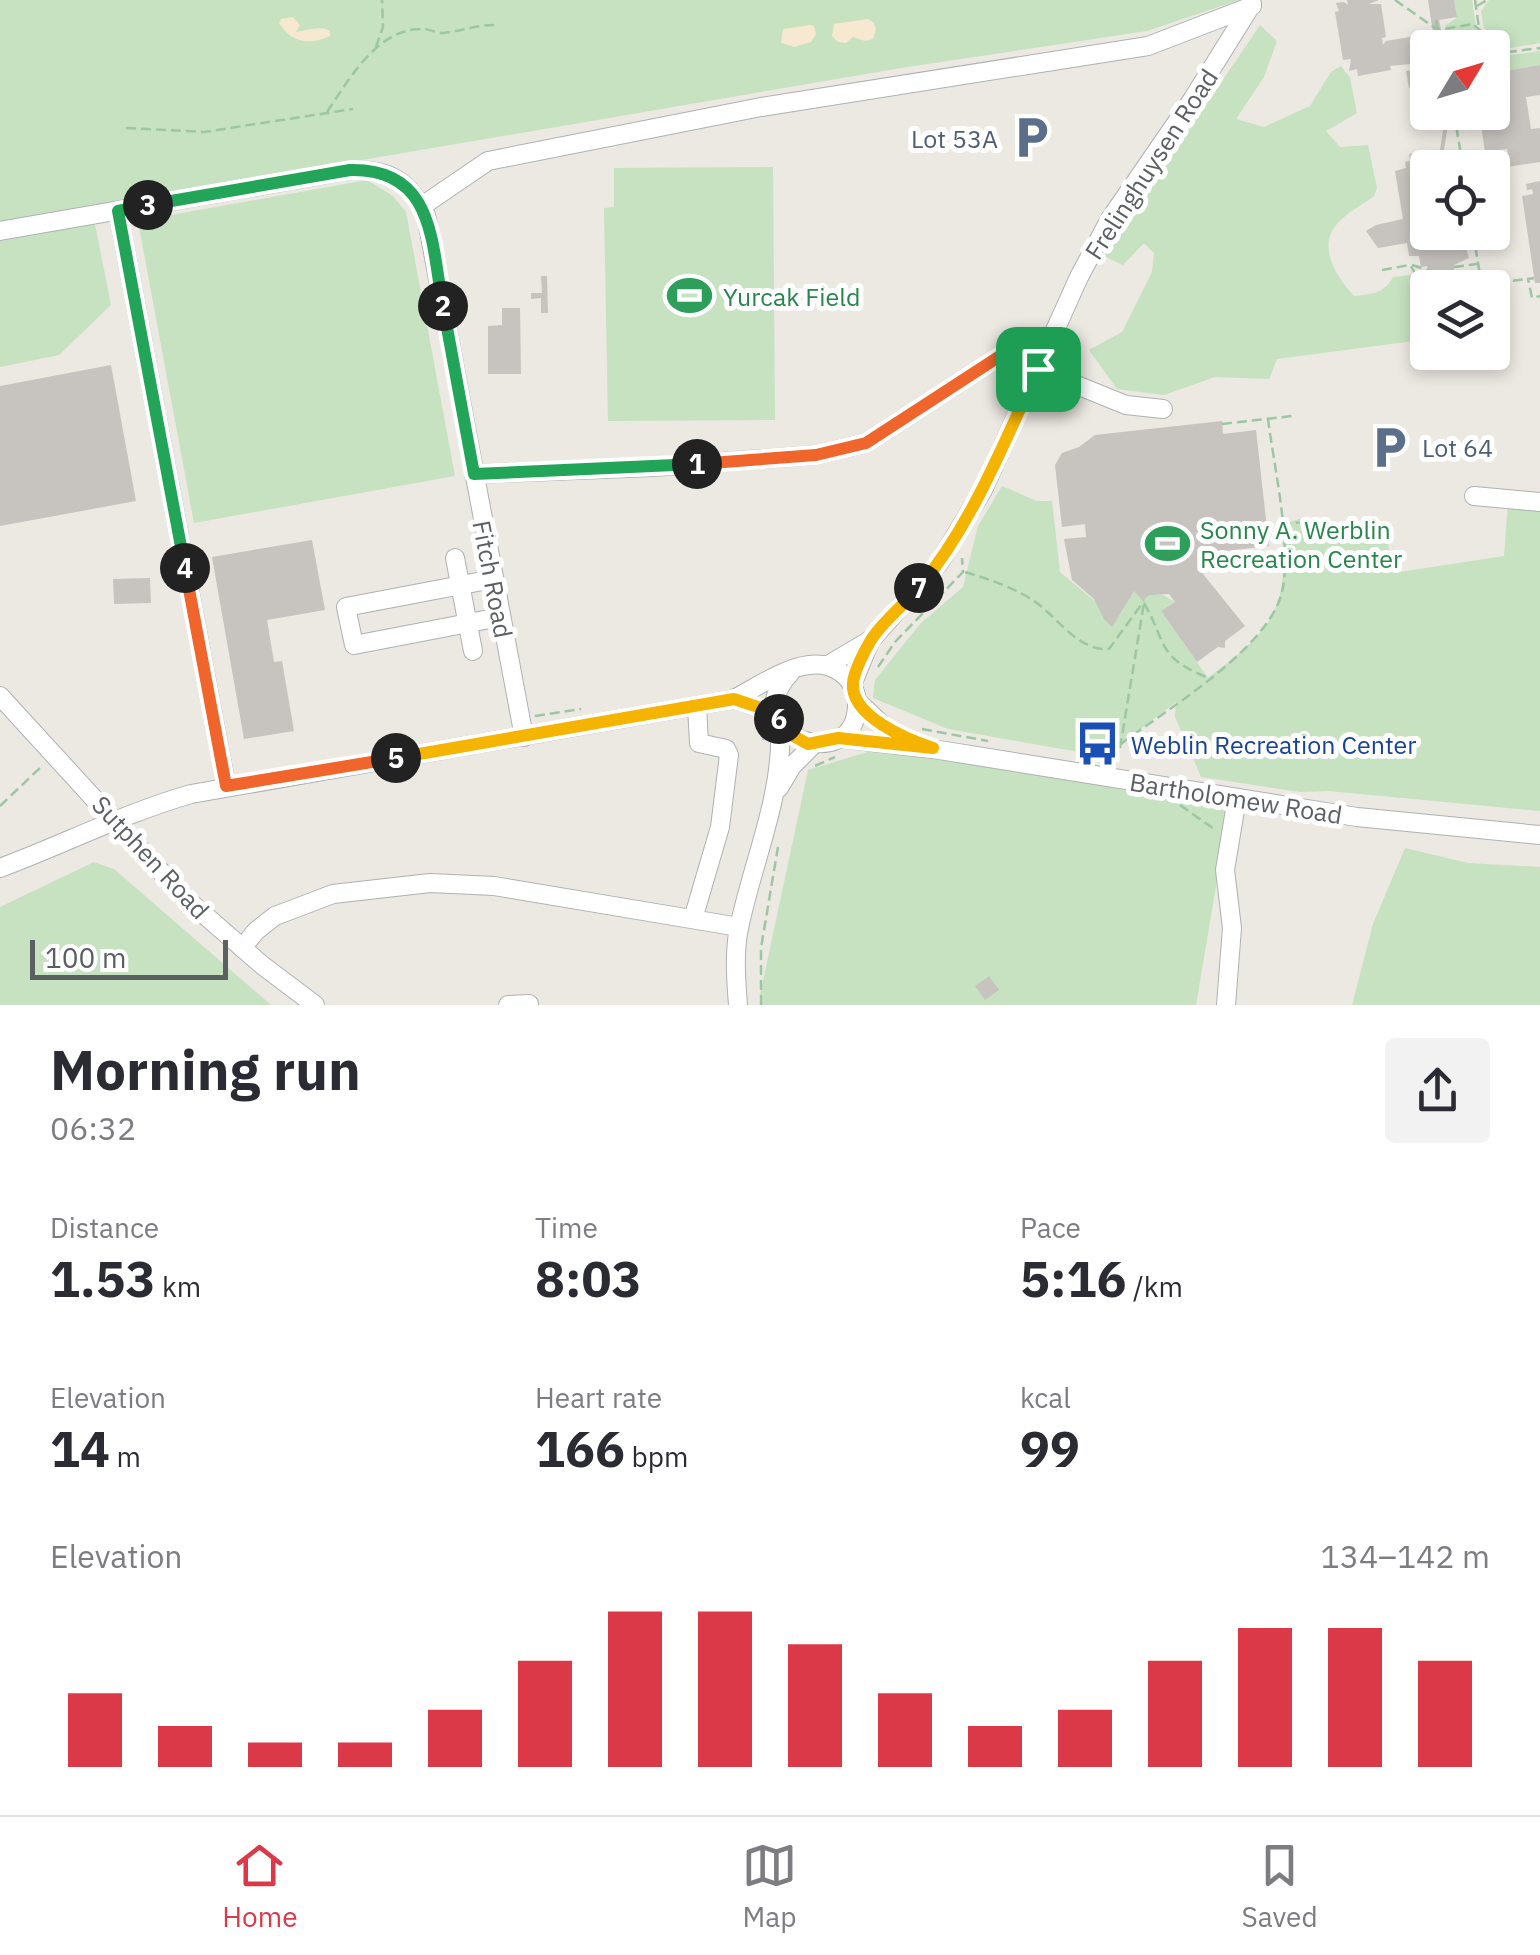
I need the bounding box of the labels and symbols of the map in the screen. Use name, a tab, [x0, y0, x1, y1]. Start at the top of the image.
north arrow	[1410, 30, 1510, 130]
street label: Frelinghuysen Road	[1077, 62, 1225, 266]
parking icon: Lot 53A	[1007, 114, 1055, 162]
place label: Lot 53A	[911, 122, 998, 155]
pin: 3	[123, 180, 173, 230]
sports icon: Yurcak Field	[666, 272, 714, 320]
place label: Yurcak Field	[723, 280, 861, 313]
pin: 2	[418, 281, 468, 331]
pin	[996, 327, 1081, 412]
parking icon: Lot 64	[1365, 423, 1413, 471]
place label: Lot 64	[1422, 431, 1493, 464]
pin: 1	[672, 439, 722, 489]
place label: Sonny A. Werblin Recreation Center	[1200, 513, 1402, 575]
street label: Fitch Road	[465, 517, 521, 641]
sports icon: Sonny A. Werblin Recreation Center	[1143, 519, 1191, 567]
pin: 4	[160, 543, 210, 593]
pin: 7	[894, 563, 944, 613]
pin: 6	[754, 694, 804, 744]
bus stop icon: Weblin Recreation Center	[1074, 720, 1122, 768]
place label: Weblin Recreation Center	[1131, 728, 1416, 761]
pin: 5	[371, 733, 421, 783]
street label: Bartholomew Road	[1127, 765, 1345, 831]
street label: Sutphen Road	[85, 788, 217, 926]
scale bar	[30, 935, 228, 980]

